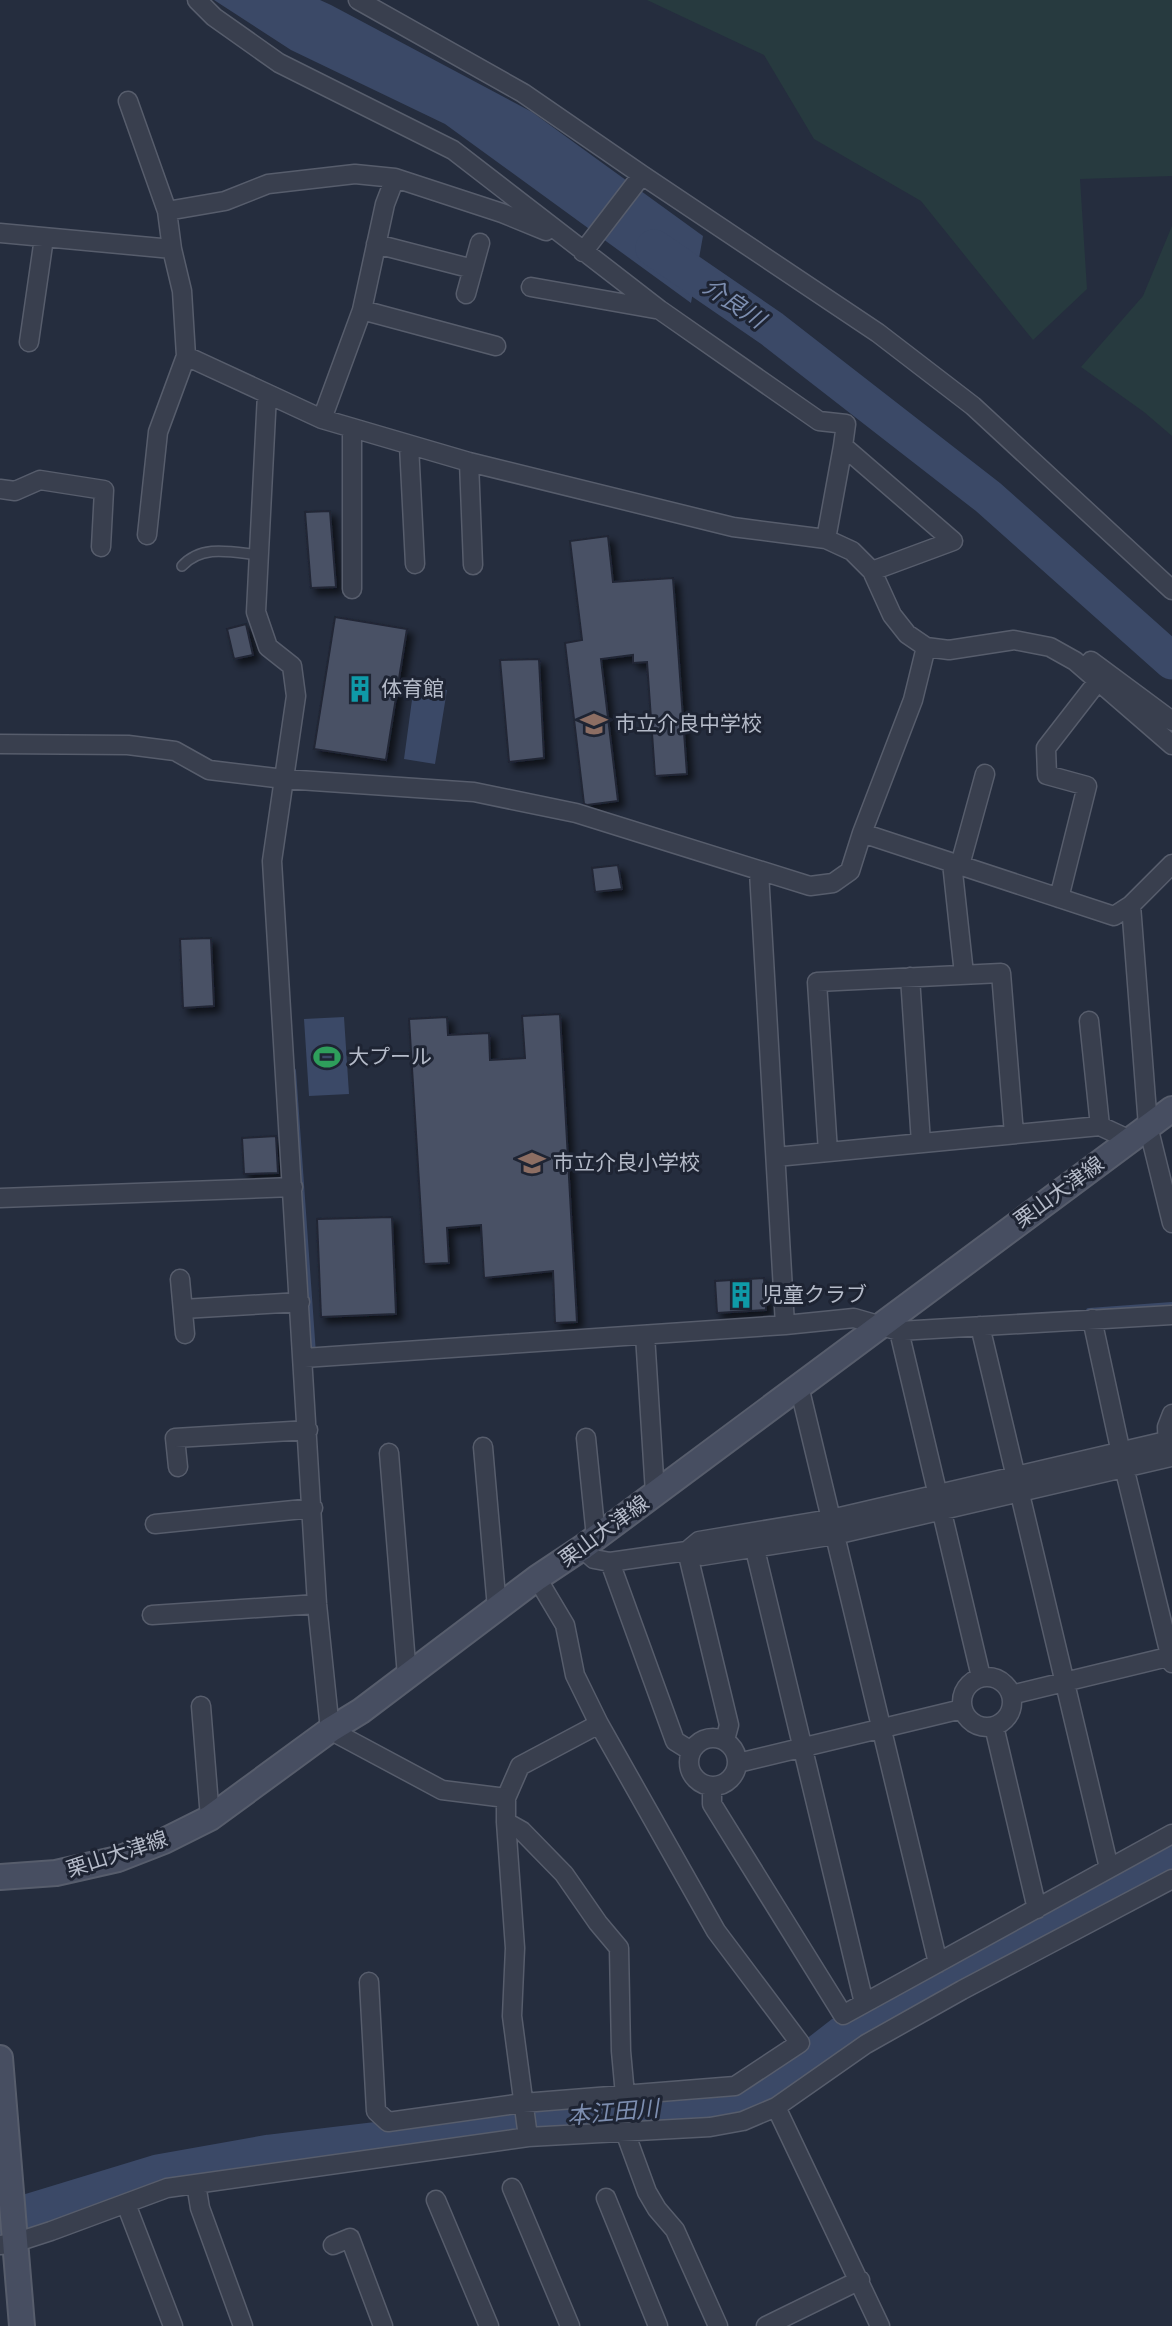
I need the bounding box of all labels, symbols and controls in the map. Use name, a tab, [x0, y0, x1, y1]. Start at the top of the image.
water label: 介良川	[697, 270, 775, 336]
building icon: 体育館	[345, 674, 375, 704]
place label: 体育館	[381, 674, 444, 702]
school or university icon: 市立介良中学校	[579, 709, 609, 739]
place label: 市立介良中学校	[615, 709, 762, 737]
sports icon: 大プール	[312, 1042, 342, 1072]
place label: 大プール	[348, 1042, 432, 1070]
school or university icon: 市立介良小学校	[517, 1148, 547, 1178]
place label: 市立介良小学校	[553, 1148, 700, 1176]
street label: 栗山大津線	[1008, 1149, 1109, 1233]
building icon: 児童クラブ	[726, 1280, 756, 1310]
place label: 児童クラブ	[762, 1280, 867, 1308]
street label: 栗山大津線	[553, 1488, 654, 1572]
street label: 栗山大津線	[62, 1824, 171, 1883]
water label: 本江田川	[566, 2091, 663, 2131]

